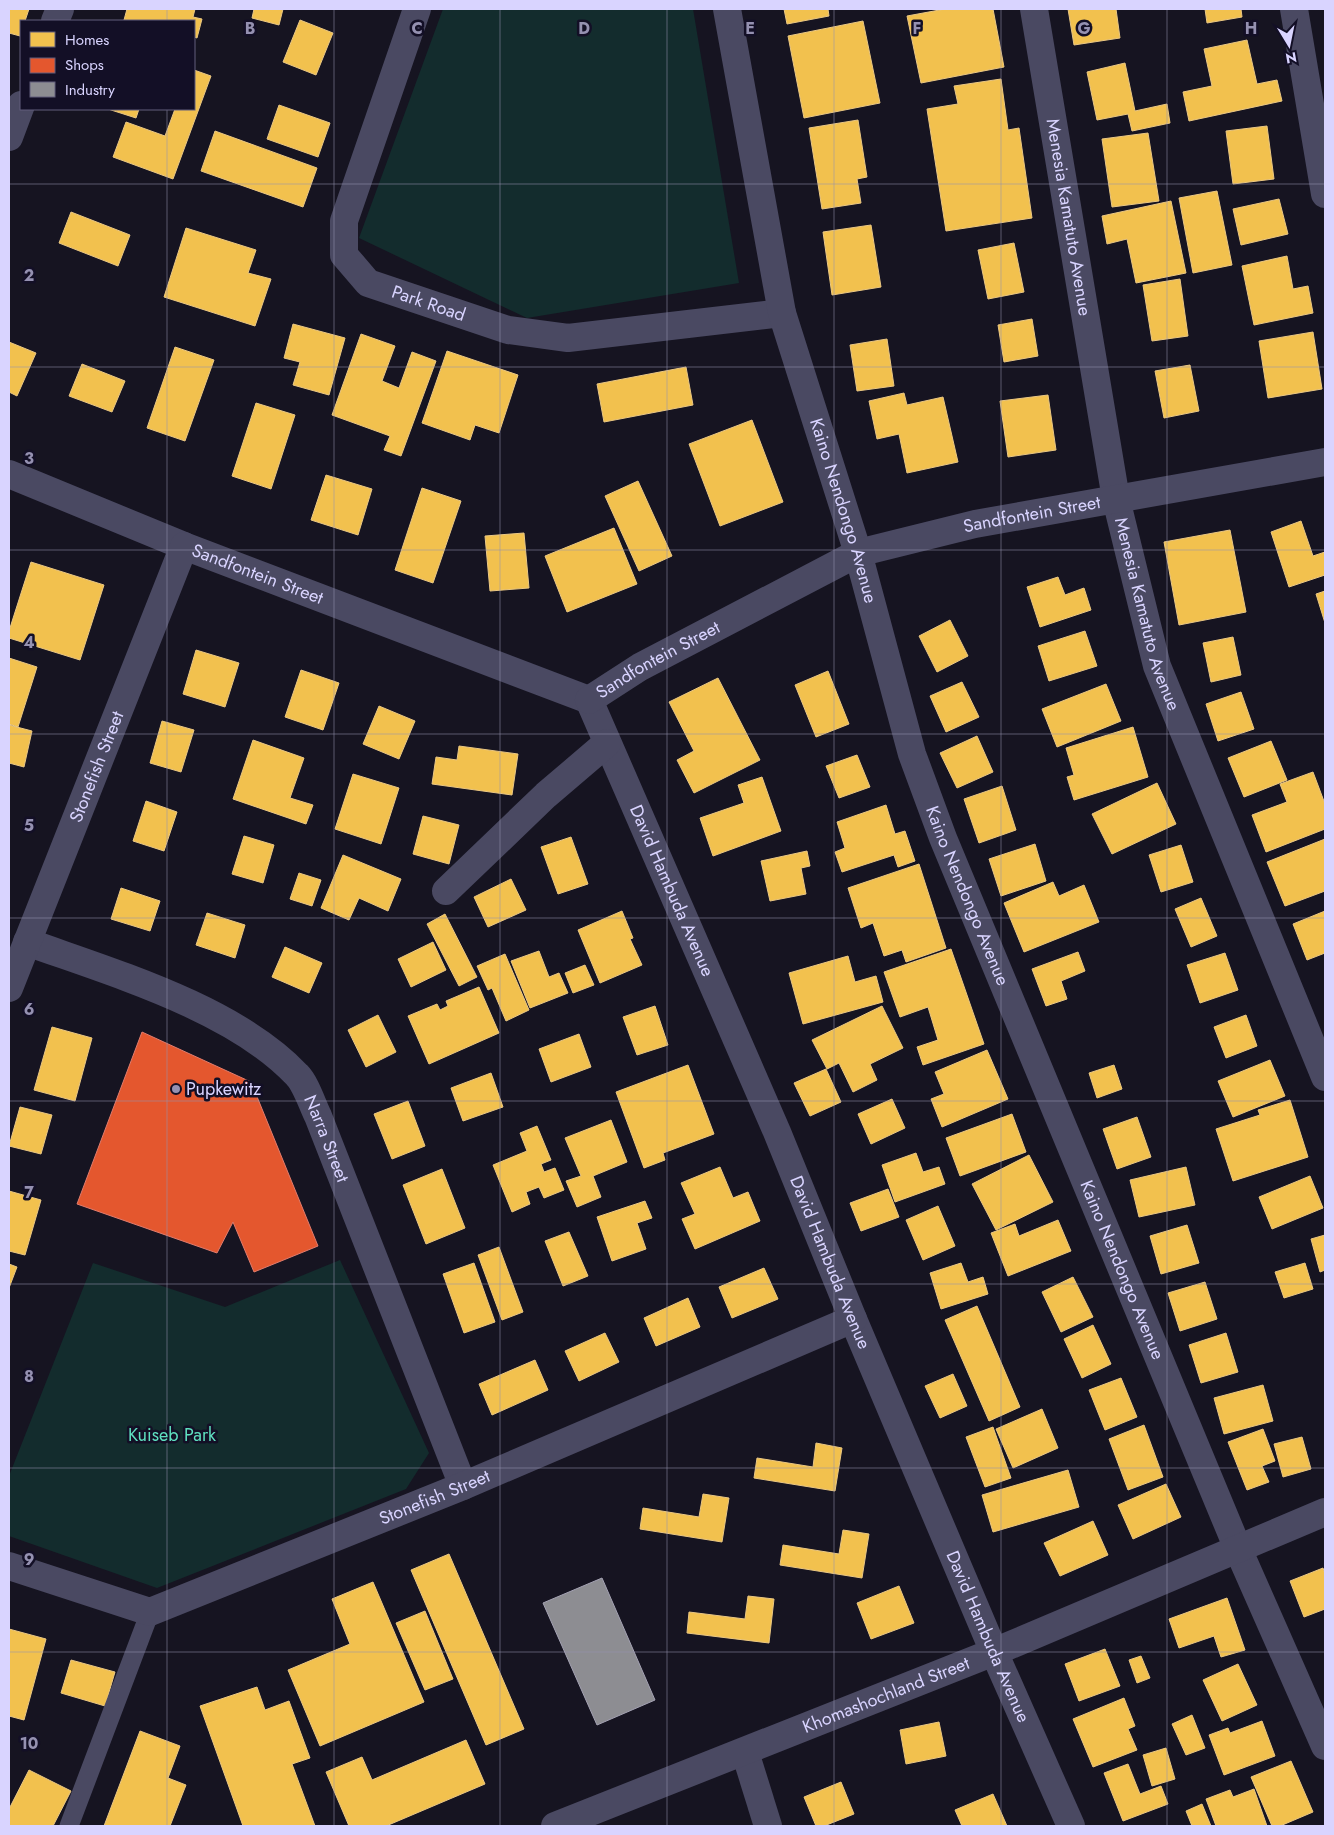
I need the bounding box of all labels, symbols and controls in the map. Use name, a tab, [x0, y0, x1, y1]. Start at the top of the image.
text: B	[245, 17, 255, 40]
text: C	[411, 17, 423, 40]
text: D	[578, 17, 590, 40]
text: E	[745, 17, 755, 40]
text: F	[913, 17, 921, 40]
text: G	[1077, 17, 1091, 40]
text: H	[1245, 17, 1257, 40]
legend	[20, 20, 195, 110]
north arrow	[1264, 20, 1314, 70]
text: Homes	[65, 29, 109, 51]
text: N	[1284, 47, 1298, 69]
text: Shops	[65, 54, 104, 76]
text: Industry	[65, 79, 115, 101]
street label: Menesia Kamatuto Avenue	[1040, 117, 1098, 318]
text: 2	[24, 264, 34, 287]
street label: Park Road	[388, 279, 469, 328]
street label: Kaino Nendongo Avenue	[803, 415, 884, 606]
text: 3	[24, 447, 34, 470]
street label: Sandfontein Street	[960, 489, 1103, 539]
street label: Menesia Kamatuto Avenue	[1108, 515, 1187, 714]
street label: Sandfontein Street	[188, 537, 328, 611]
street label: Sandfontein Street	[591, 614, 725, 705]
text: 4	[23, 631, 35, 654]
street label: Stonefish Street	[63, 707, 131, 826]
street label: David Hambuda Avenue	[623, 801, 721, 981]
street label: Kaino Nendongo Avenue	[919, 802, 1016, 990]
text: 5	[24, 814, 34, 837]
text: 6	[24, 998, 34, 1021]
place label: Pupkewitz	[186, 1076, 262, 1102]
marker: Pupkewitz	[170, 1083, 182, 1095]
street label: Narra Street	[297, 1091, 356, 1187]
street label: David Hambuda Avenue	[783, 1172, 877, 1353]
street label: Kaino Nendongo Avenue	[1073, 1176, 1171, 1364]
text: 7	[24, 1181, 34, 1204]
text: 8	[24, 1365, 34, 1388]
park label: Kuiseb Park	[128, 1422, 216, 1448]
street label: Stonefish Street	[375, 1463, 495, 1532]
street label: David Hambuda Avenue	[940, 1547, 1037, 1727]
text: 9	[24, 1548, 34, 1571]
street label: Khomashochland Street	[799, 1650, 974, 1740]
text: 10	[20, 1732, 38, 1755]

